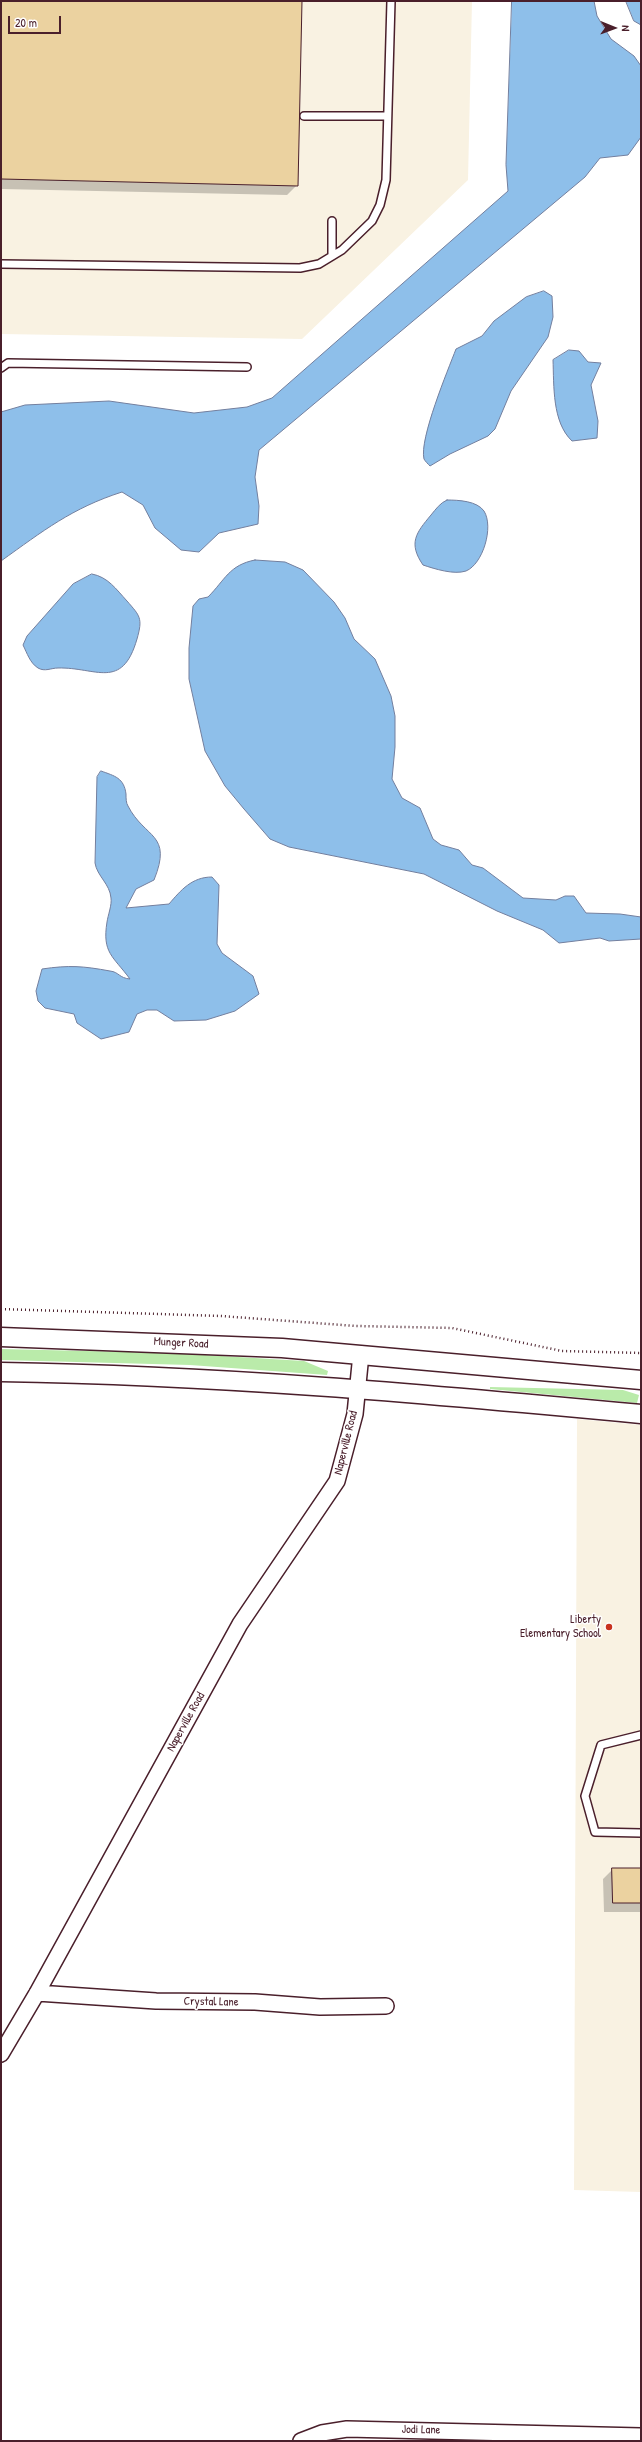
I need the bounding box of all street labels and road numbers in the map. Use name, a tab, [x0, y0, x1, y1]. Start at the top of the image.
street label: Munger Road	[153, 1334, 209, 1352]
street label: Naperville Road	[331, 1409, 361, 1477]
street label: Naperville Road	[164, 1690, 208, 1754]
street label: Crystal Lane	[183, 1994, 239, 2010]
street label: Jodi Lane	[401, 2422, 441, 2438]

